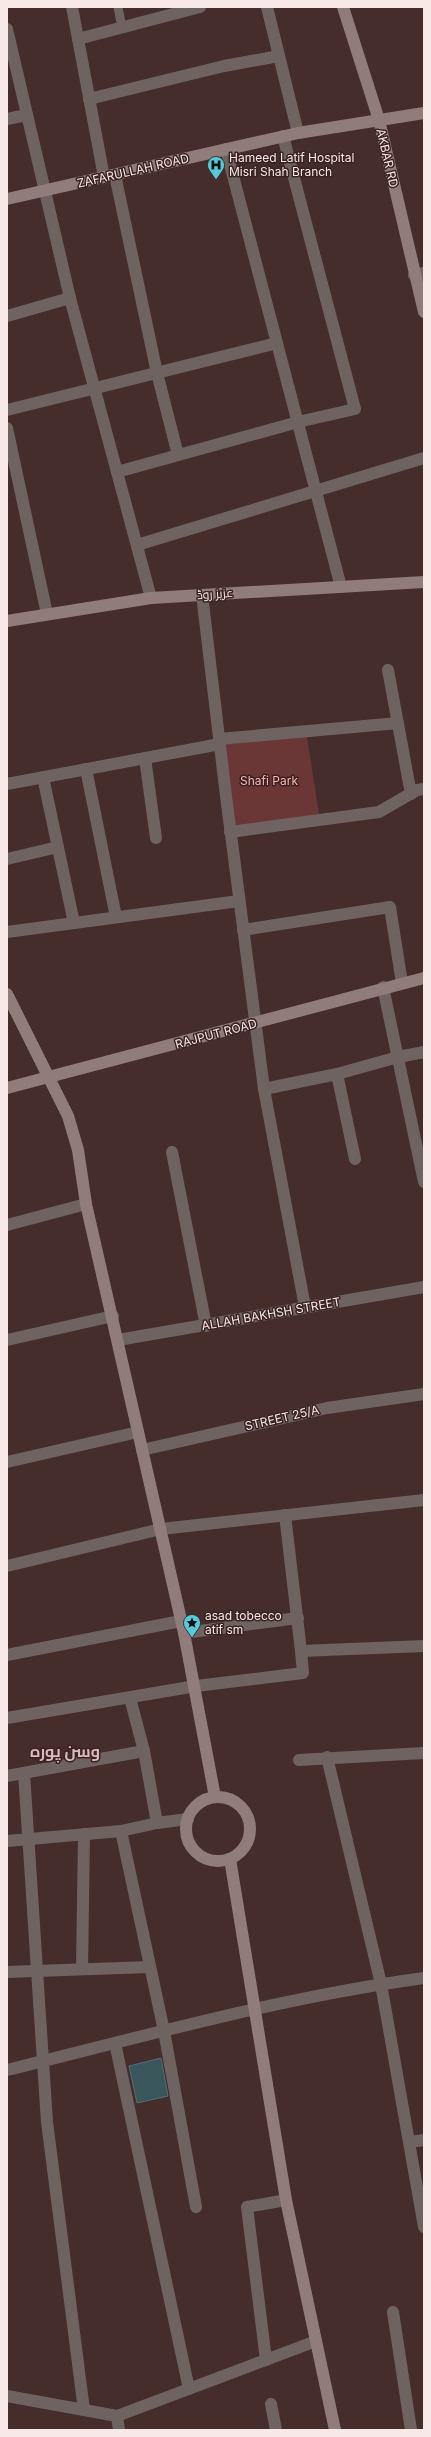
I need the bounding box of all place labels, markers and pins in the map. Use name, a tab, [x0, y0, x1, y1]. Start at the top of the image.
place label: Hameed Latif Hospital Misri Shah Branch	[229, 150, 354, 179]
hospital icon: Hameed Latif Hospital Misri Shah Branch	[206, 155, 226, 180]
place label: asad tobecco atif sm	[205, 1608, 282, 1637]
place icon: asad tobecco atif sm	[182, 1613, 202, 1638]

